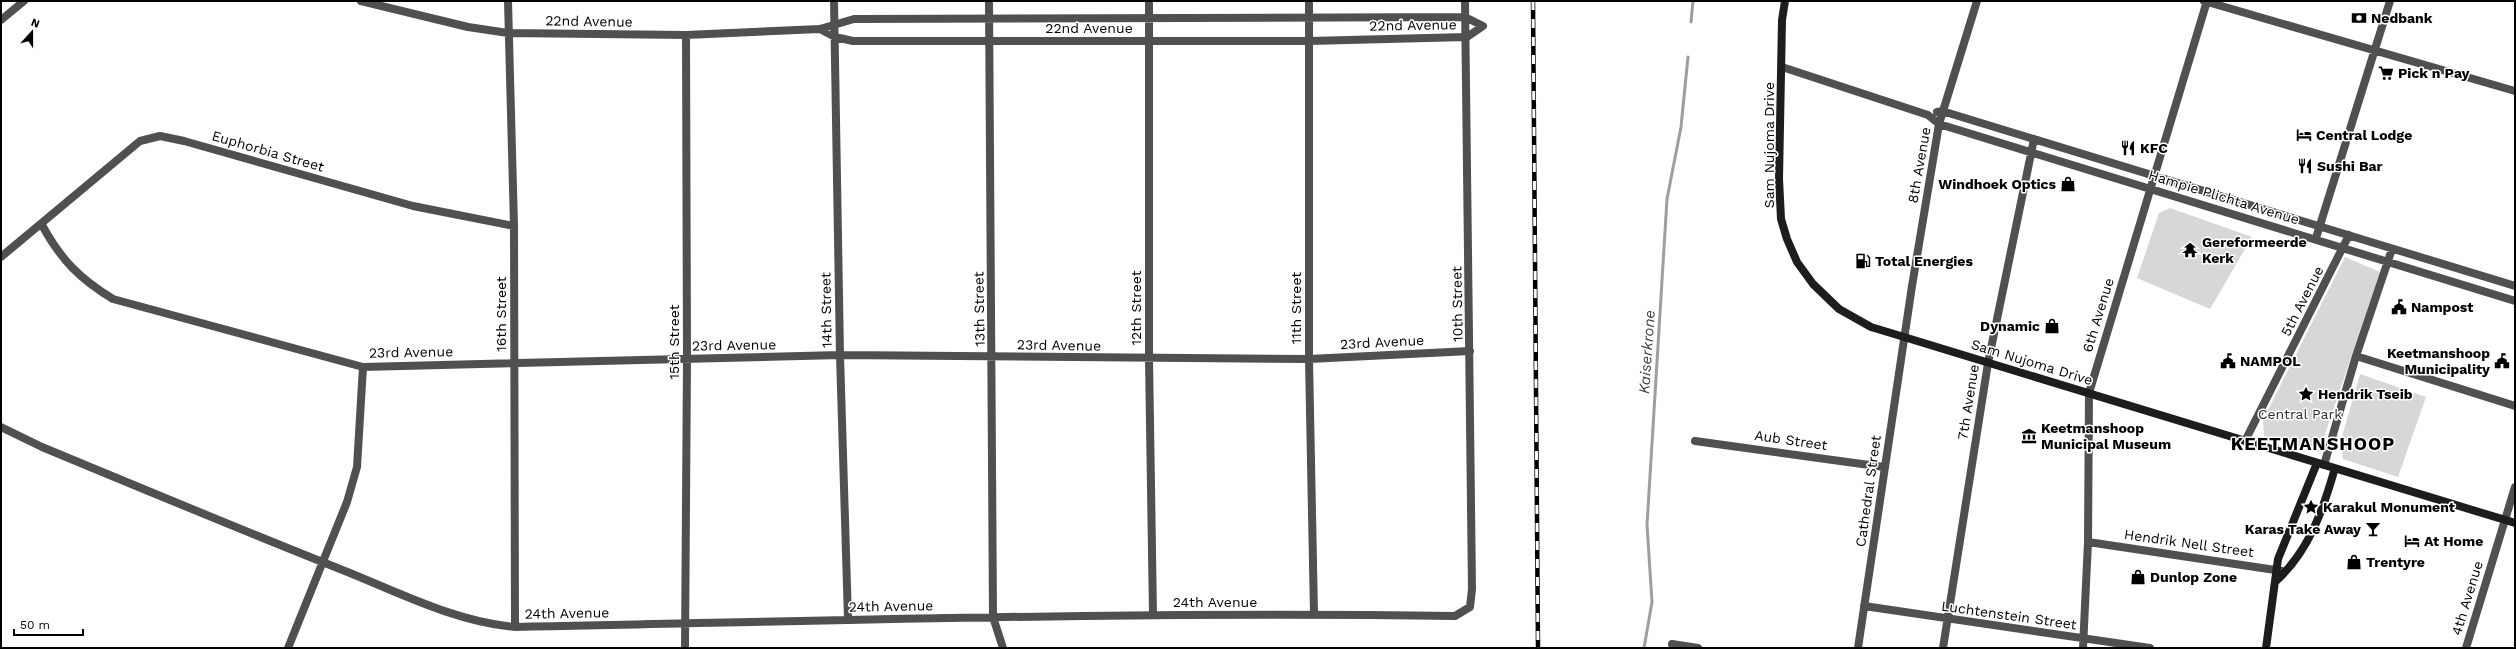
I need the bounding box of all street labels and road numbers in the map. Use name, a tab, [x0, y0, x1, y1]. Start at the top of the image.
street label: 22nd Avenue	[545, 12, 633, 30]
street label: 22nd Avenue	[1369, 16, 1457, 34]
street label: 22nd Avenue	[1045, 20, 1133, 36]
street label: Sam Nujoma Drive	[1761, 82, 1777, 208]
street label: 8th Avenue	[1904, 126, 1934, 204]
street label: Euphorbia Street	[210, 127, 326, 175]
street label: Hampie Plichta Avenue	[2147, 166, 2301, 228]
street label: 5th Avenue	[2278, 263, 2326, 339]
street label: 10th Street	[1448, 266, 1466, 342]
street label: 12th Street	[1128, 270, 1144, 346]
street label: 13th Street	[970, 271, 988, 347]
street label: 14th Street	[817, 272, 835, 348]
street label: 11th Street	[1288, 272, 1304, 344]
street label: 16th Street	[493, 276, 509, 352]
street label: 6th Avenue	[2079, 276, 2117, 354]
street label: 15th Street	[666, 304, 682, 380]
street label: 23rd Avenue	[1339, 332, 1425, 352]
street label: 23rd Avenue	[692, 336, 776, 354]
street label: 23rd Avenue	[1017, 336, 1101, 354]
street label: Sam Nujoma Drive	[1969, 336, 2095, 388]
street label: 23rd Avenue	[369, 343, 453, 361]
street label: 7th Avenue	[1954, 363, 1982, 441]
street label: Aub Street	[1754, 427, 1829, 453]
street label: Cathedral Street	[1852, 434, 1884, 548]
street label: Hendrik Nell Street	[2123, 526, 2255, 560]
street label: 4th Avenue	[2448, 559, 2486, 637]
street label: 24th Avenue	[1173, 594, 1257, 610]
street label: 24th Avenue	[849, 597, 933, 615]
street label: Luchtenstein Street	[1940, 598, 2078, 632]
street label: 24th Avenue	[525, 604, 609, 622]

